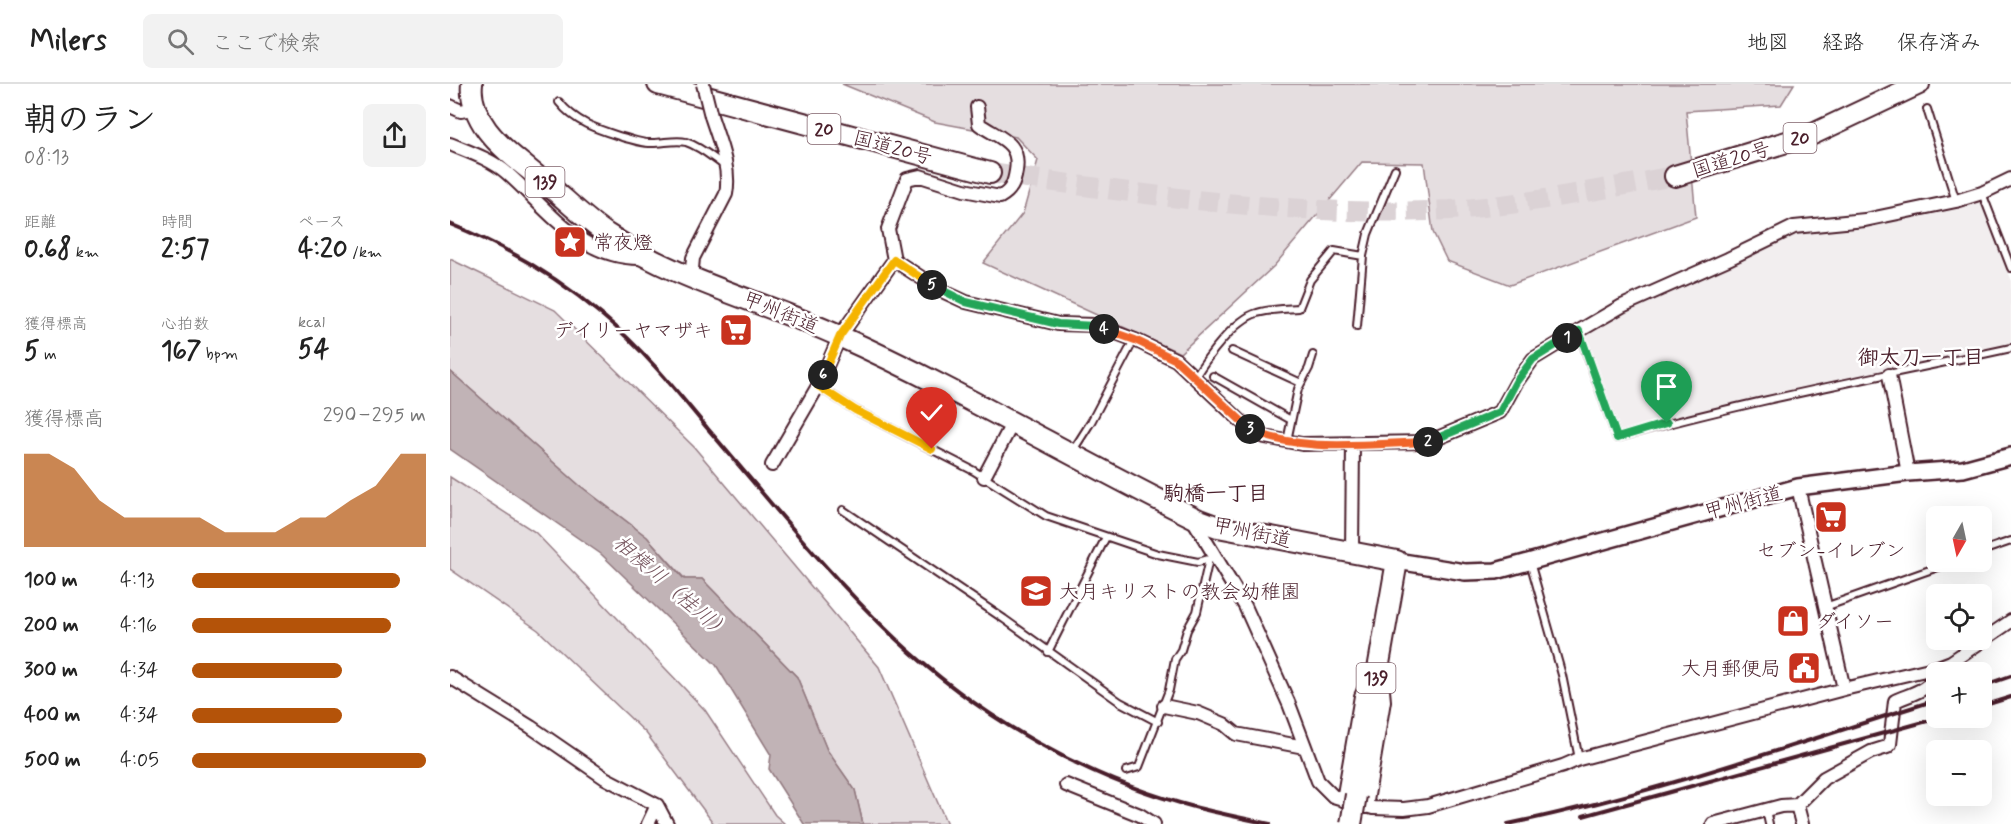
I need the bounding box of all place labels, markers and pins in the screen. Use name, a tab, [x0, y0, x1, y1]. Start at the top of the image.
place icon: 常夜燈	[552, 224, 588, 260]
place label: 常夜燈	[593, 230, 653, 257]
pin: 5	[917, 270, 947, 300]
supermarket icon: デイリーヤマザキ	[718, 312, 754, 348]
pin: 4	[1089, 314, 1119, 344]
place label: デイリーヤマザキ	[554, 318, 713, 345]
pin: 1	[1552, 323, 1582, 353]
pin: 6	[808, 360, 838, 390]
pin	[1641, 361, 1692, 423]
pin	[906, 387, 957, 449]
pin: 3	[1235, 414, 1265, 444]
pin: 2	[1413, 427, 1443, 457]
supermarket icon: セブン-イレブン	[1813, 499, 1849, 535]
place label: セブン-イレブン	[1757, 538, 1905, 565]
school or university icon: 大月キリストの教会幼稚園	[1018, 573, 1054, 609]
place label: 大月キリストの教会幼稚園	[1059, 579, 1301, 606]
shop icon: ダイソー	[1775, 603, 1811, 639]
place label: ダイソー	[1816, 609, 1894, 636]
public building icon: 大月郵便局	[1786, 650, 1822, 686]
place label: 大月郵便局	[1681, 656, 1781, 683]

